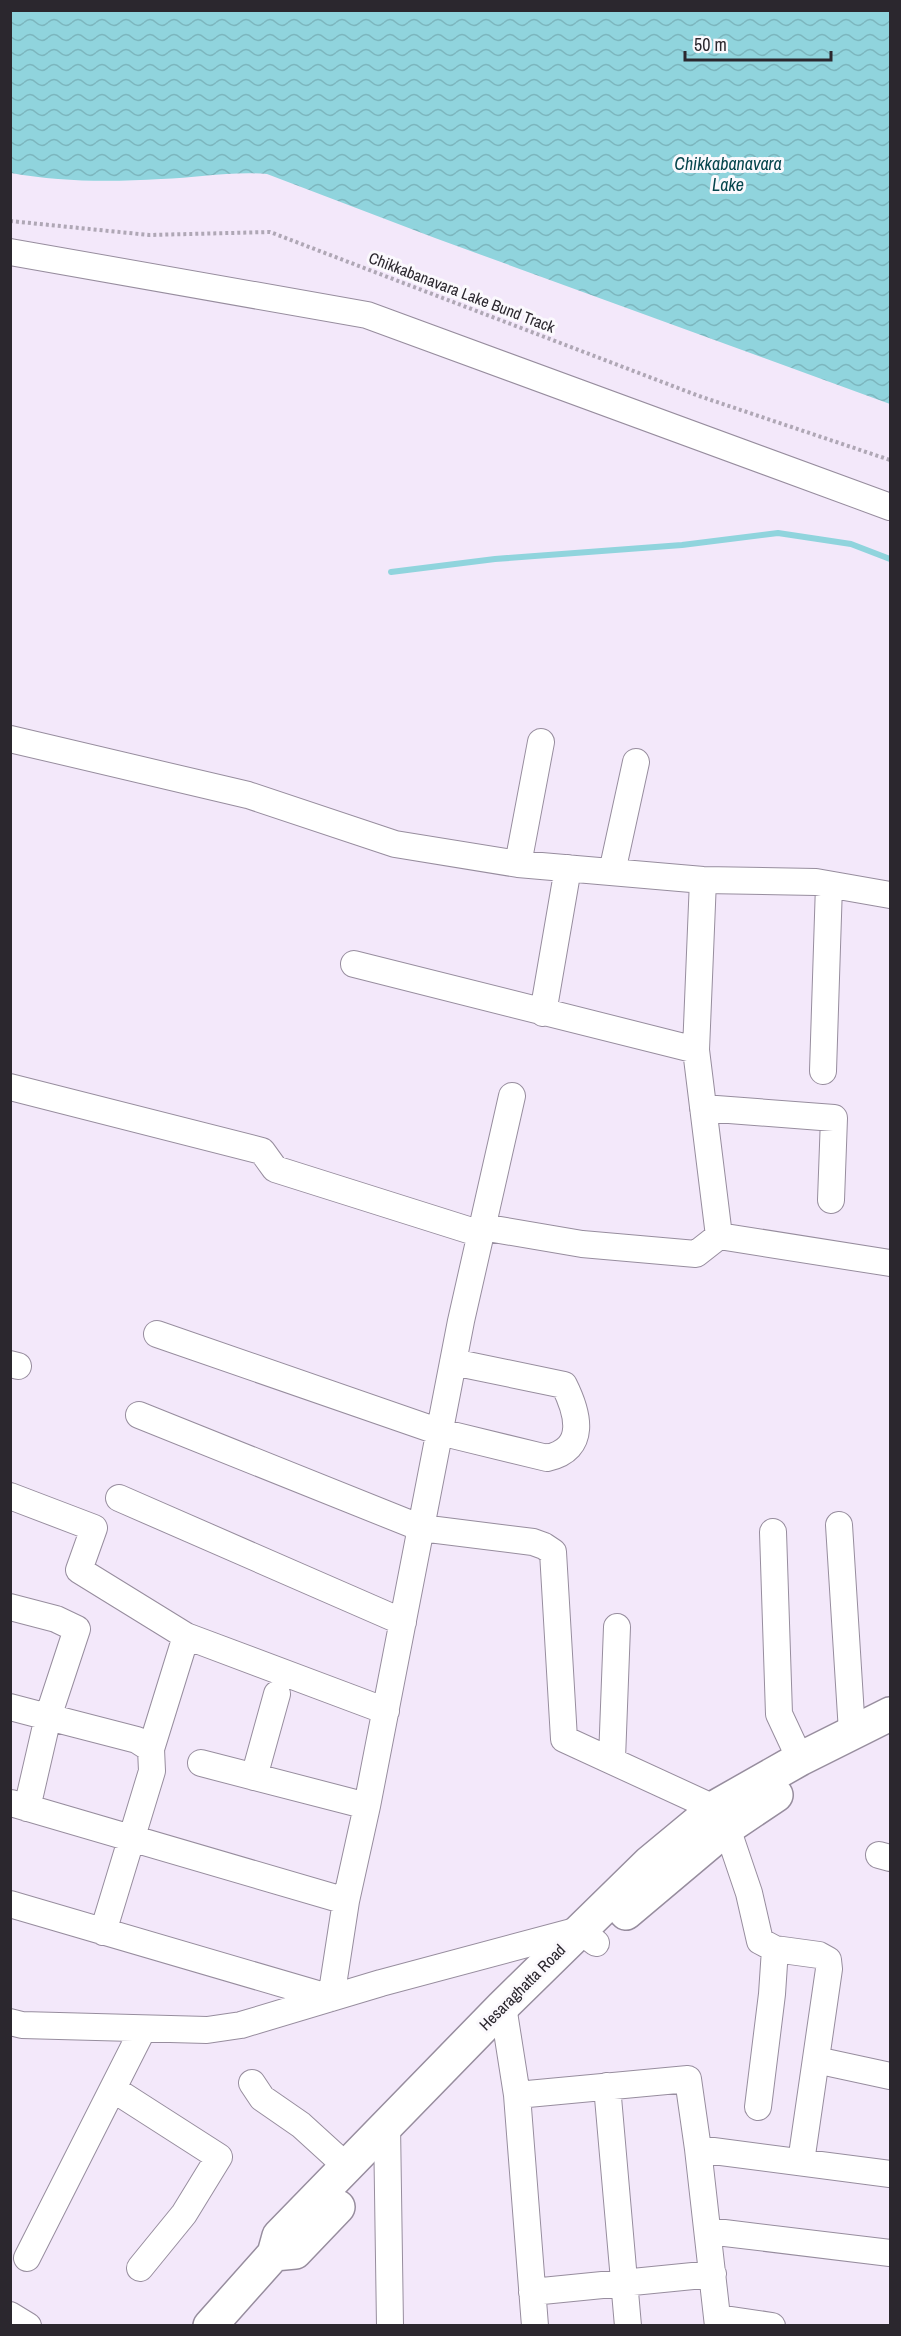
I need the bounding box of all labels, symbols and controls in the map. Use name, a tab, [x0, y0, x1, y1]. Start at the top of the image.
scale bar	[685, 24, 830, 62]
text: 50 m	[694, 32, 727, 57]
water label: Chikkabanavara Lake	[674, 151, 782, 197]
street label: Chikkabanavara Lake Bund Track	[366, 246, 559, 338]
street label: Hesaraghatta Road	[474, 1939, 570, 2035]

